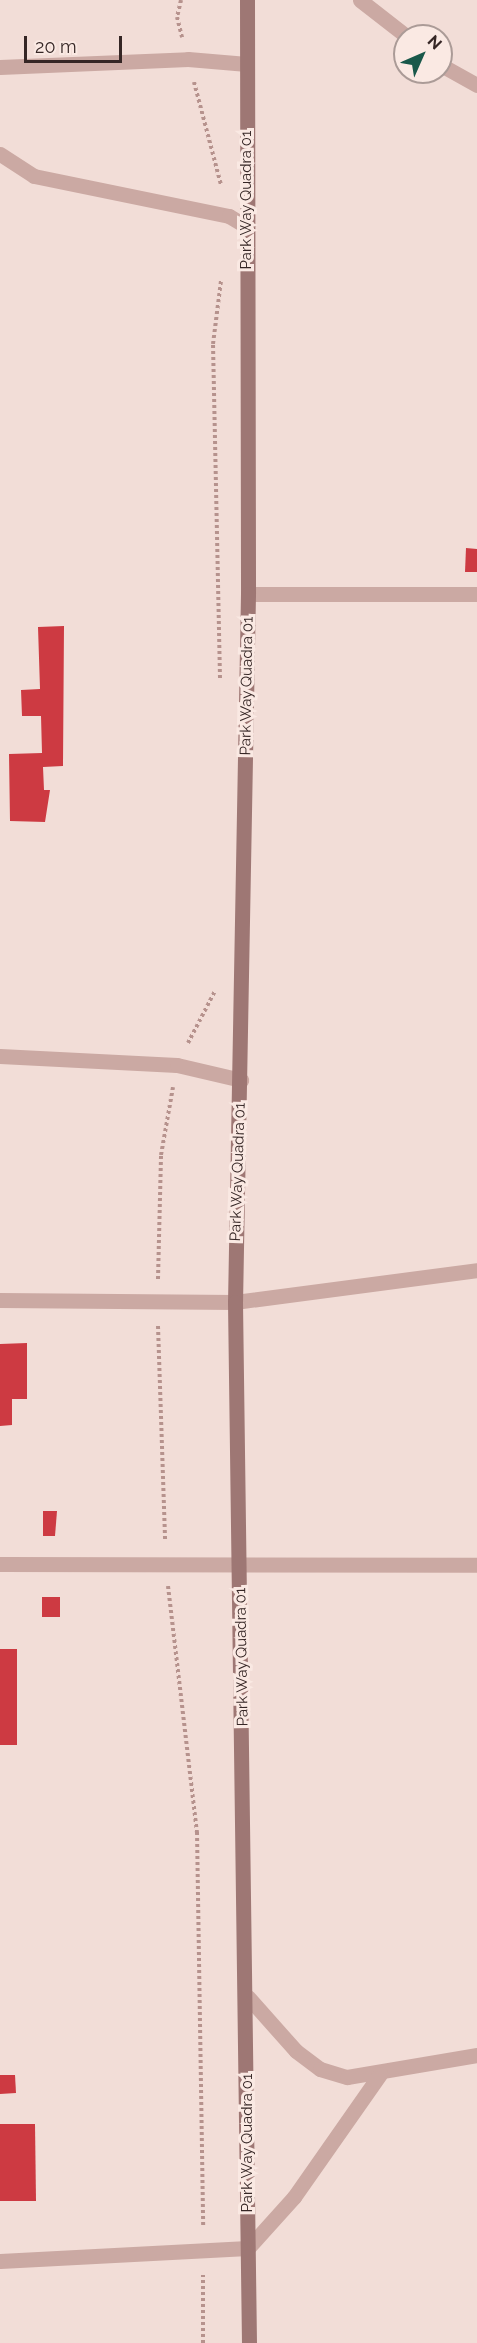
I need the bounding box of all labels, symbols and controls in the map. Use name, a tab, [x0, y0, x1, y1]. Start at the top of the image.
scale bar	[27, 24, 124, 62]
north arrow	[393, 24, 453, 84]
text: N	[424, 31, 446, 53]
text: 20 m	[35, 36, 77, 57]
street label: Park Way Quadra 01	[238, 130, 256, 270]
street label: Park Way Quadra 01	[237, 616, 257, 756]
street label: Park Way Quadra 01	[227, 1102, 249, 1242]
street label: Park Way Quadra 01	[232, 1587, 252, 1727]
street label: Park Way Quadra 01	[239, 2073, 257, 2213]

